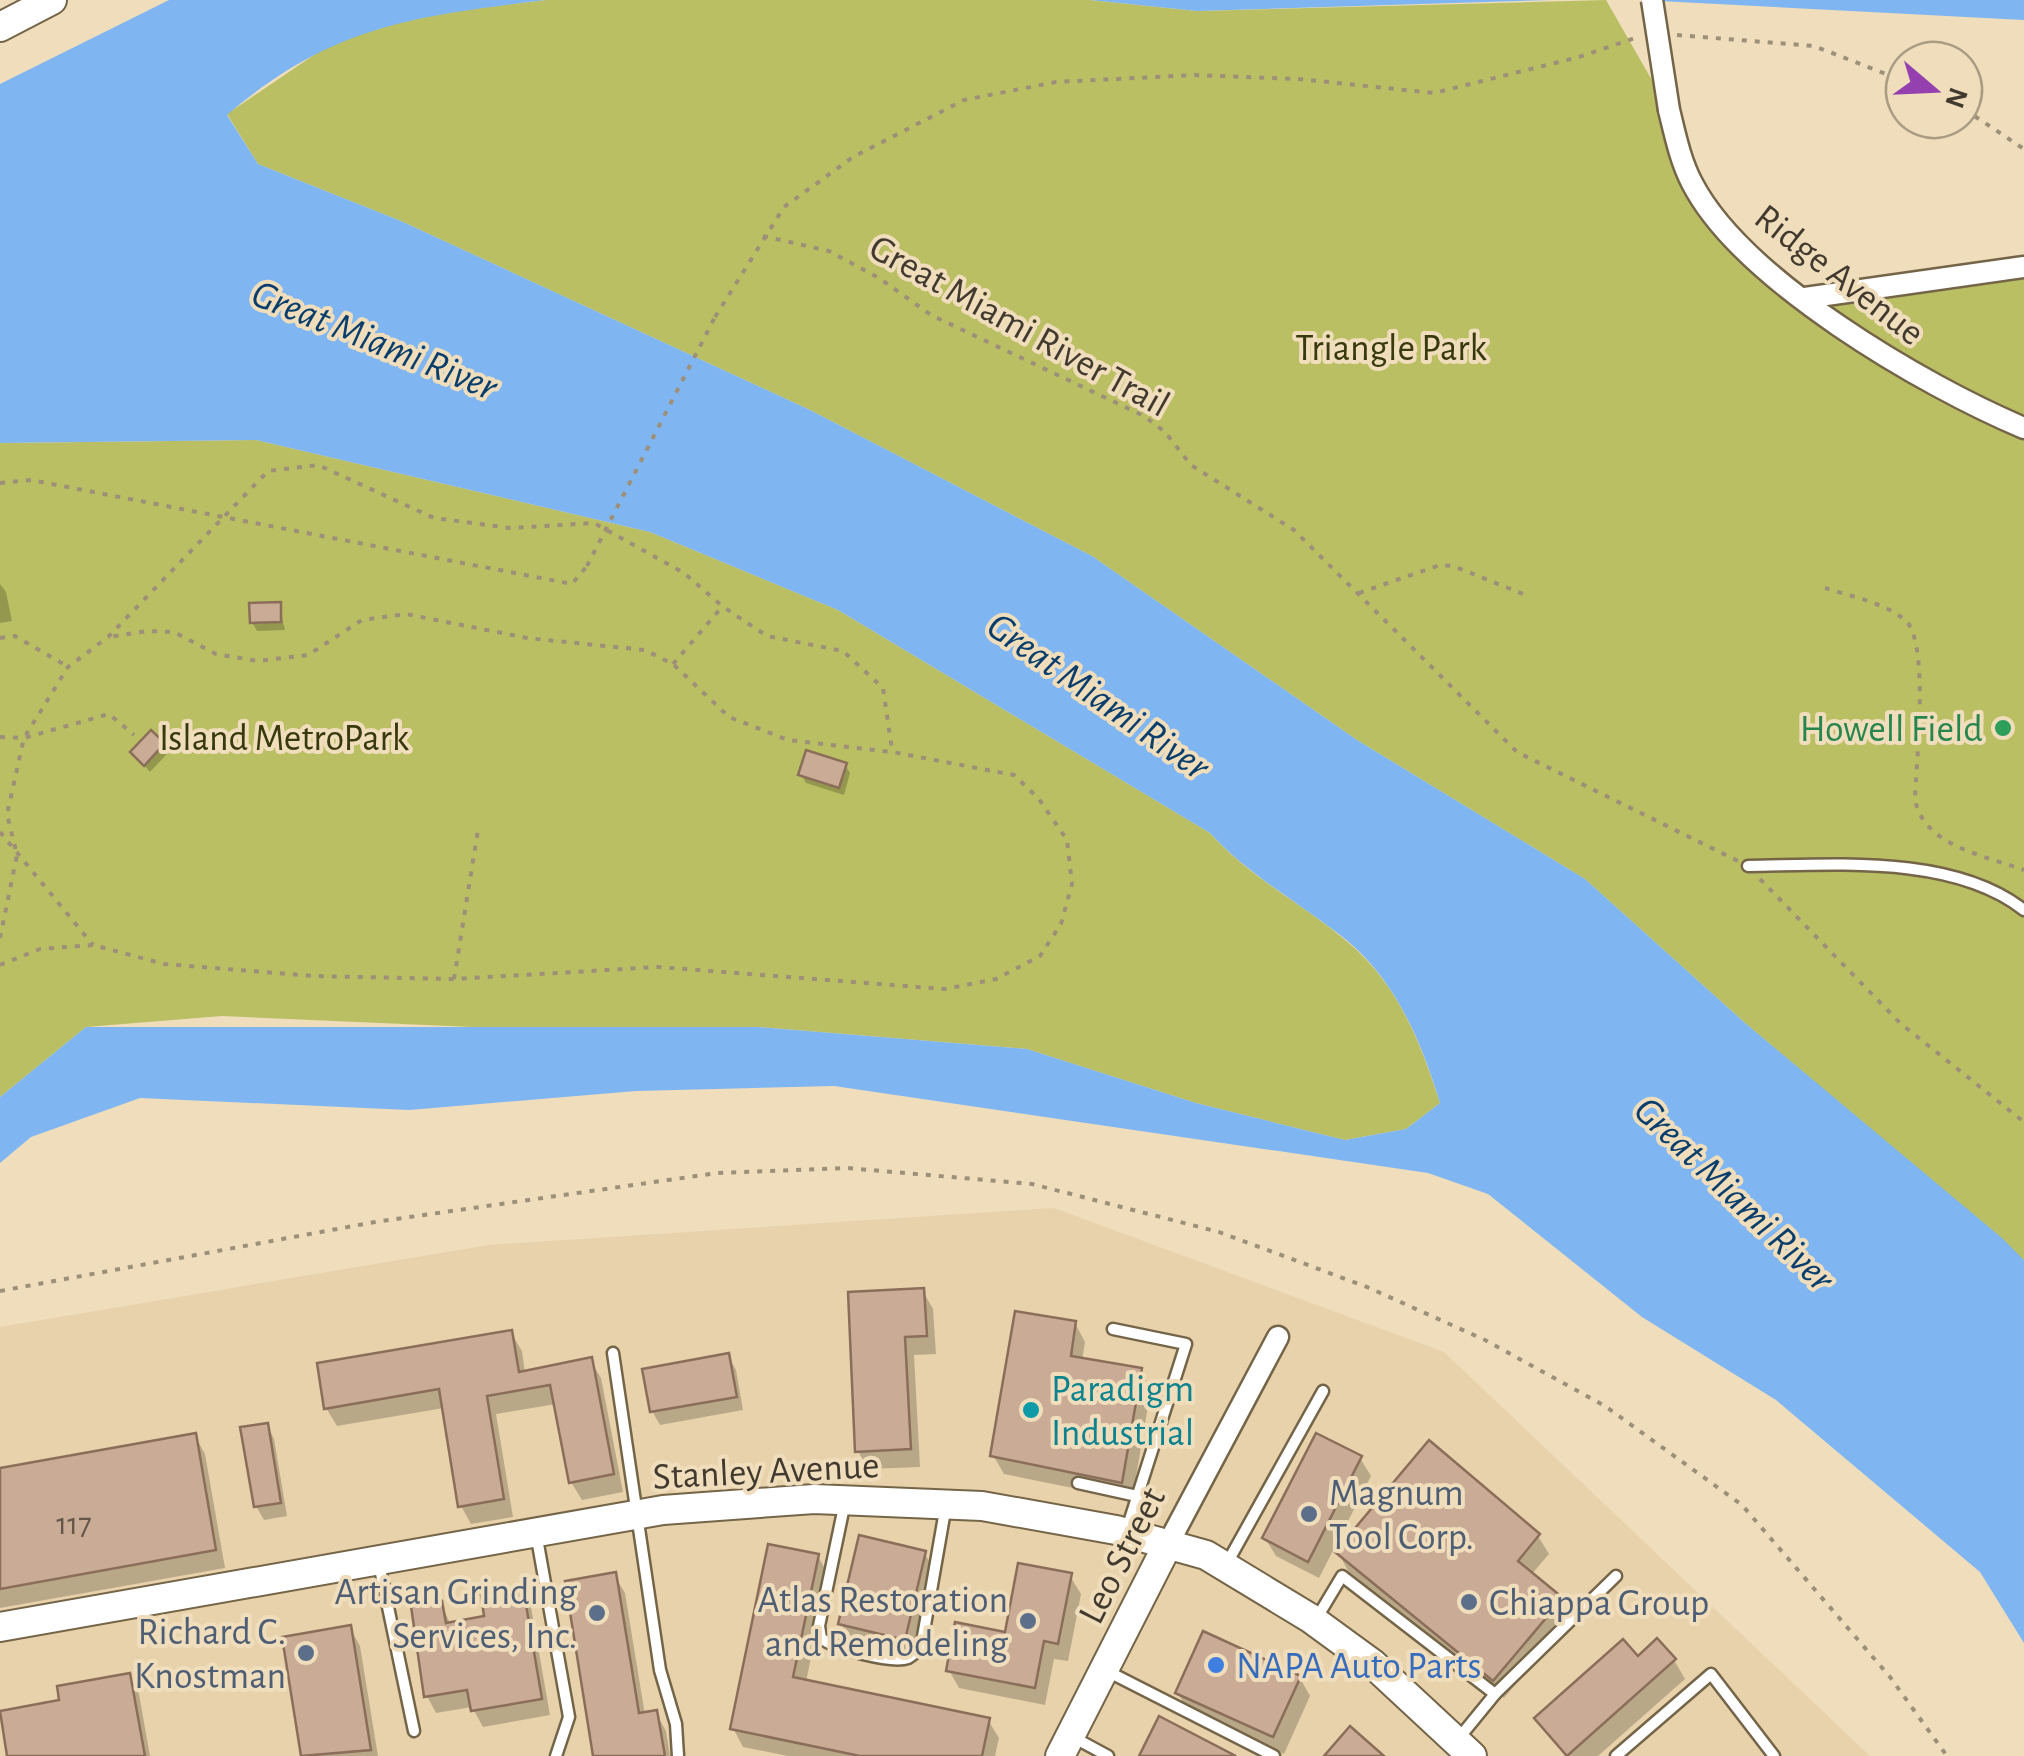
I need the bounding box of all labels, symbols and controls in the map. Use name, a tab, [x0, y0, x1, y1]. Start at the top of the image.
north arrow	[1884, 40, 1984, 140]
text: N	[1939, 84, 1972, 111]
street label: Ridge Avenue	[1747, 198, 1930, 353]
street label: Great Miami River Trail	[863, 229, 1175, 425]
water label: Great Miami River	[246, 274, 503, 409]
park label: Triangle Park	[1295, 330, 1488, 368]
water label: Great Miami River	[980, 606, 1217, 788]
place label: Howell Field	[1800, 711, 1983, 749]
marker: Howell Field	[1992, 717, 2014, 739]
park label: Island MetroPark	[159, 720, 410, 758]
water label: Great Miami River	[1626, 1090, 1842, 1300]
place label: Paradigm Industrial	[1051, 1371, 1194, 1453]
marker: Paradigm Industrial	[1020, 1399, 1042, 1421]
street label: Stanley Avenue	[652, 1447, 880, 1497]
place label: Magnum Tool Corp.	[1329, 1475, 1474, 1557]
street label: Leo Street	[1072, 1482, 1173, 1630]
marker: Magnum Tool Corp.	[1298, 1503, 1320, 1525]
house number: 117	[56, 1508, 92, 1540]
place label: Artisan Grinding Services, Inc.	[335, 1574, 577, 1656]
place label: Atlas Restoration and Remodeling	[758, 1582, 1008, 1664]
place label: Chiappa Group	[1489, 1585, 1709, 1623]
marker: Chiappa Group	[1458, 1591, 1480, 1613]
marker: Artisan Grinding Services, Inc.	[586, 1602, 608, 1624]
marker: Atlas Restoration and Remodeling	[1017, 1610, 1039, 1632]
place label: Richard C. Knostman	[134, 1614, 286, 1696]
marker: Richard C. Knostman	[295, 1642, 317, 1664]
place label: NAPA Auto Parts	[1236, 1648, 1482, 1686]
marker: NAPA Auto Parts	[1205, 1654, 1227, 1676]

